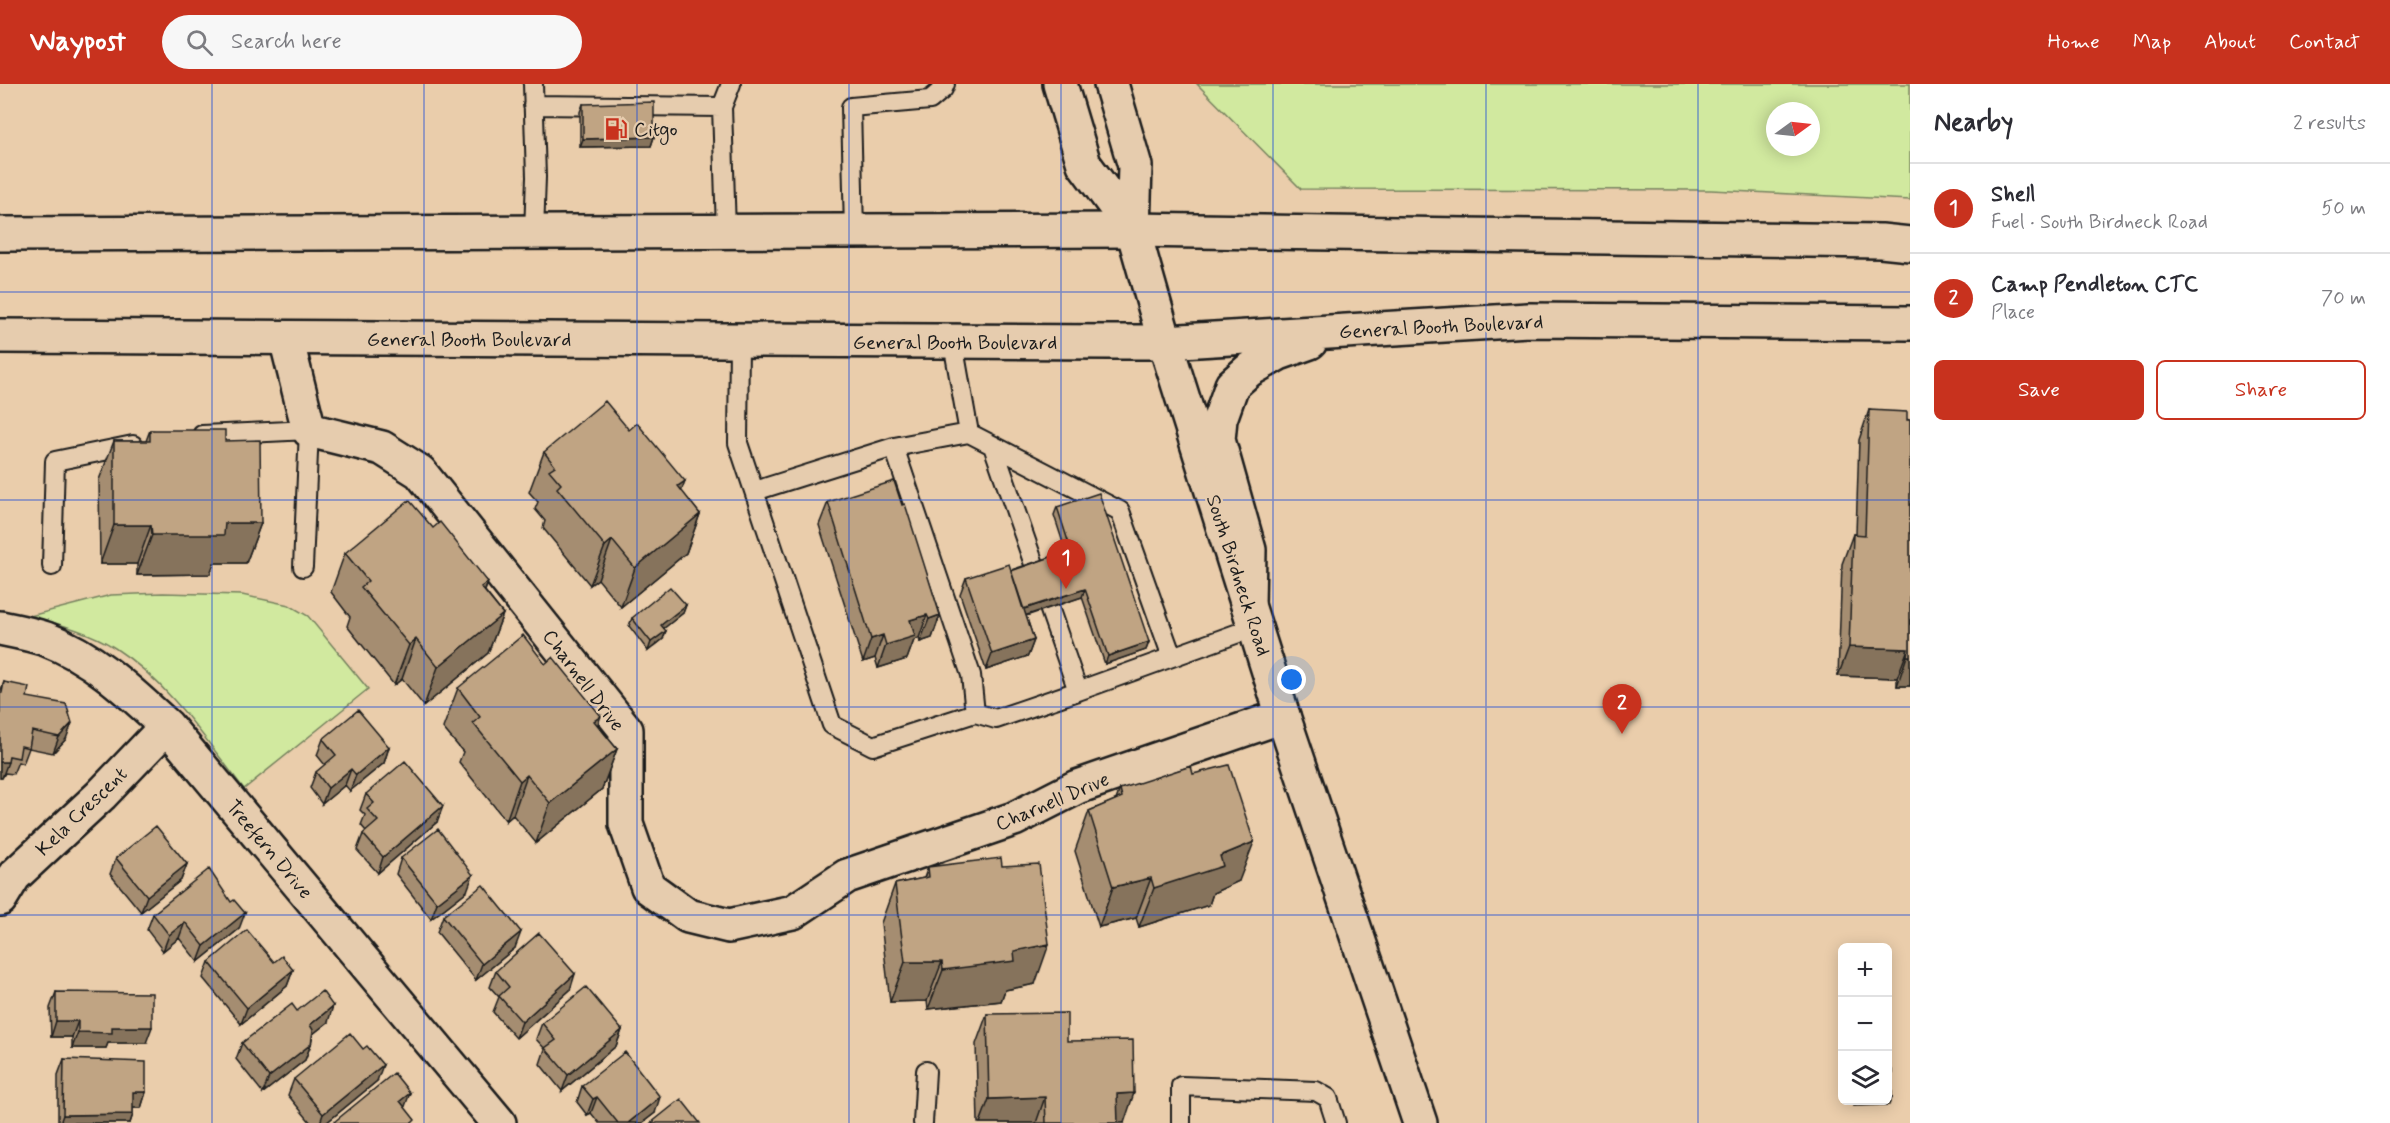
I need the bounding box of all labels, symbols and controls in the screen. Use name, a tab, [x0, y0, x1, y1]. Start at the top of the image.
search box	[162, 15, 582, 69]
text: Waypost	[30, 24, 126, 61]
icon: search	[183, 26, 216, 59]
text: Search here	[231, 28, 342, 56]
text: Home	[2048, 28, 2100, 56]
text: Map	[2133, 28, 2171, 56]
text: About	[2204, 28, 2256, 56]
text: Contact	[2289, 28, 2360, 56]
north arrow	[1766, 102, 1820, 156]
text: Nearby	[1934, 106, 2013, 140]
text: 2 results	[2293, 110, 2366, 137]
fuel station icon: Citgo	[603, 116, 629, 142]
place label: Citgo	[634, 117, 678, 145]
text: Shell	[1991, 181, 2035, 209]
text: 1	[1949, 195, 1958, 222]
text: 50 m	[2321, 195, 2366, 222]
text: Fuel · South Birdneck Road	[1991, 209, 2208, 236]
text: Camp Pendleton CTC	[1991, 271, 2198, 299]
text: 2	[1949, 285, 1958, 312]
text: 70 m	[2321, 285, 2366, 312]
text: Place	[1991, 299, 2035, 326]
street label: General Booth Boulevard	[1338, 309, 1544, 346]
street label: General Booth Boulevard	[367, 327, 571, 354]
street label: General Booth Boulevard	[853, 330, 1057, 357]
button: Save	[1934, 360, 2144, 420]
button: Share	[2156, 360, 2366, 420]
street label: South Birdneck Road	[1199, 491, 1276, 660]
pin: 1	[1046, 540, 1086, 589]
street label: Charnell Drive	[536, 624, 630, 737]
your location	[1277, 665, 1306, 694]
pin: 2	[1602, 684, 1642, 734]
street label: Kela Crescent	[30, 761, 134, 863]
street label: Charnell Drive	[992, 766, 1114, 838]
street label: Treefern Drive	[219, 795, 318, 905]
map controls	[1838, 943, 1892, 1105]
button: +	[1838, 943, 1892, 997]
button: −	[1838, 997, 1892, 1051]
button: layers	[1838, 1051, 1892, 1105]

